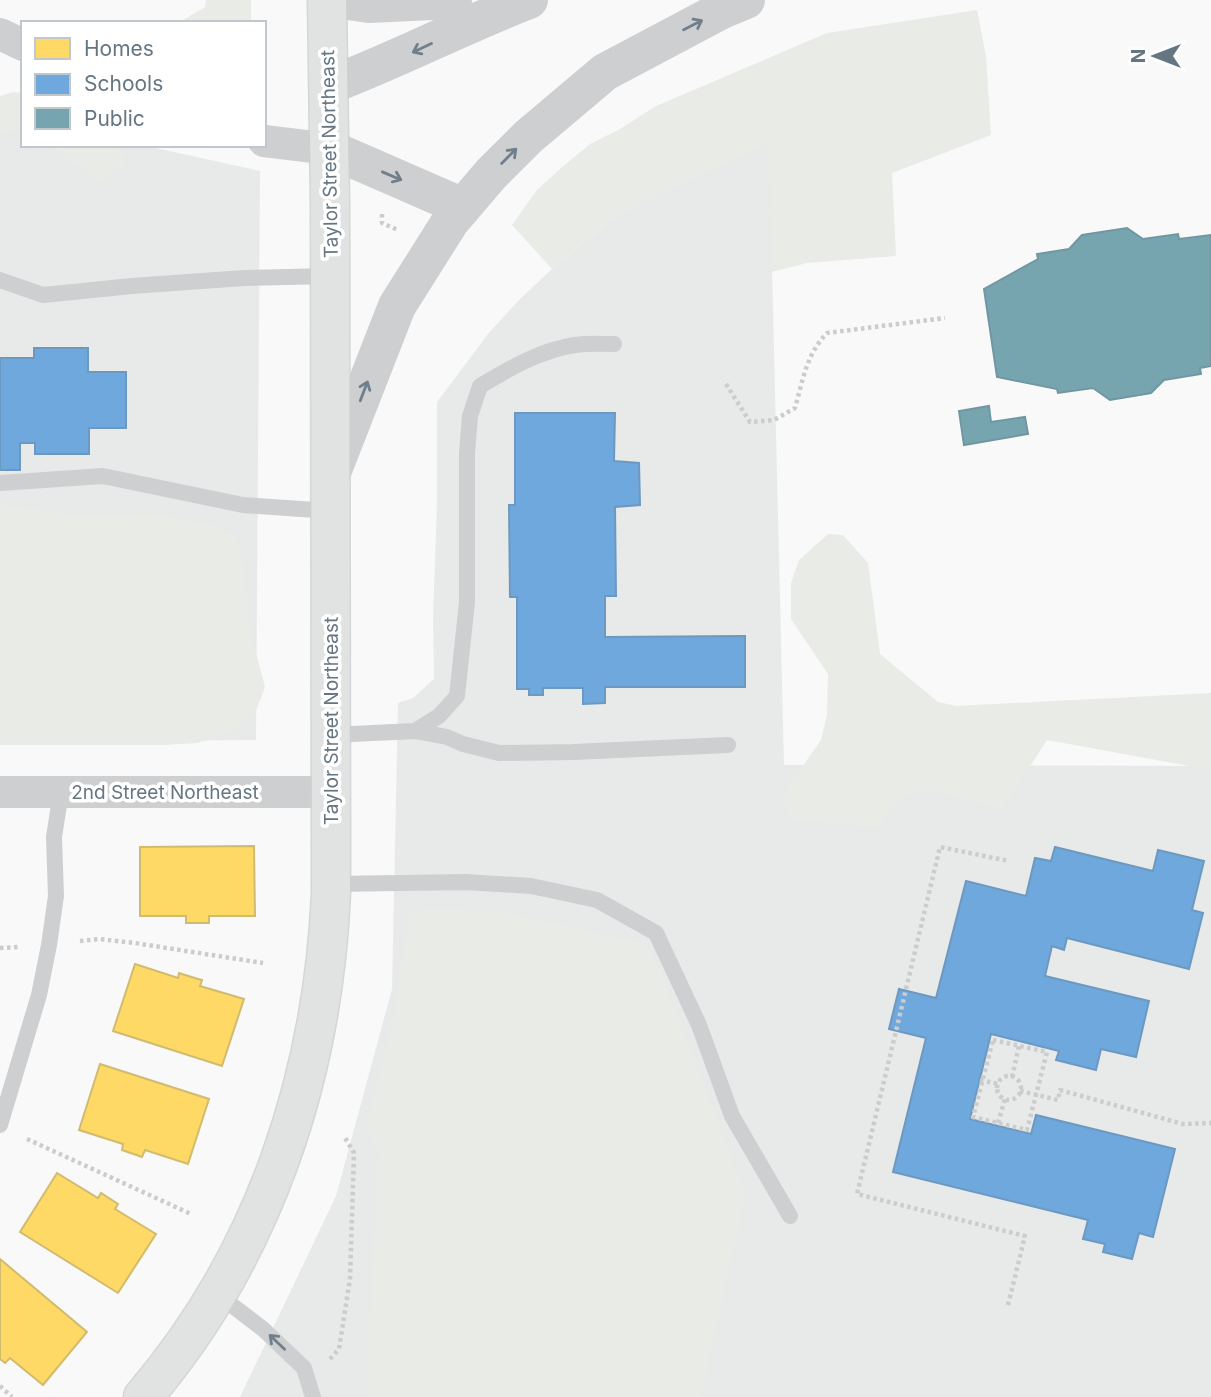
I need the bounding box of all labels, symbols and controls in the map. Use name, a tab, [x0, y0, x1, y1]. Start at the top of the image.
one-way arrow	[682, 17, 703, 31]
legend	[21, 21, 266, 147]
north arrow	[1120, 21, 1190, 91]
text: Homes	[84, 36, 154, 61]
one-way arrow	[412, 42, 433, 55]
text: N	[1127, 49, 1150, 63]
street label: Taylor Street Northeast	[316, 50, 343, 258]
text: Schools	[84, 71, 163, 96]
text: Public	[84, 106, 145, 131]
one-way arrow	[500, 148, 517, 165]
one-way arrow	[381, 171, 402, 184]
one-way arrow	[359, 380, 372, 402]
street label: Taylor Street Northeast	[320, 617, 343, 825]
street label: 2nd Street Northeast	[71, 781, 259, 804]
one-way arrow	[268, 1333, 285, 1350]

